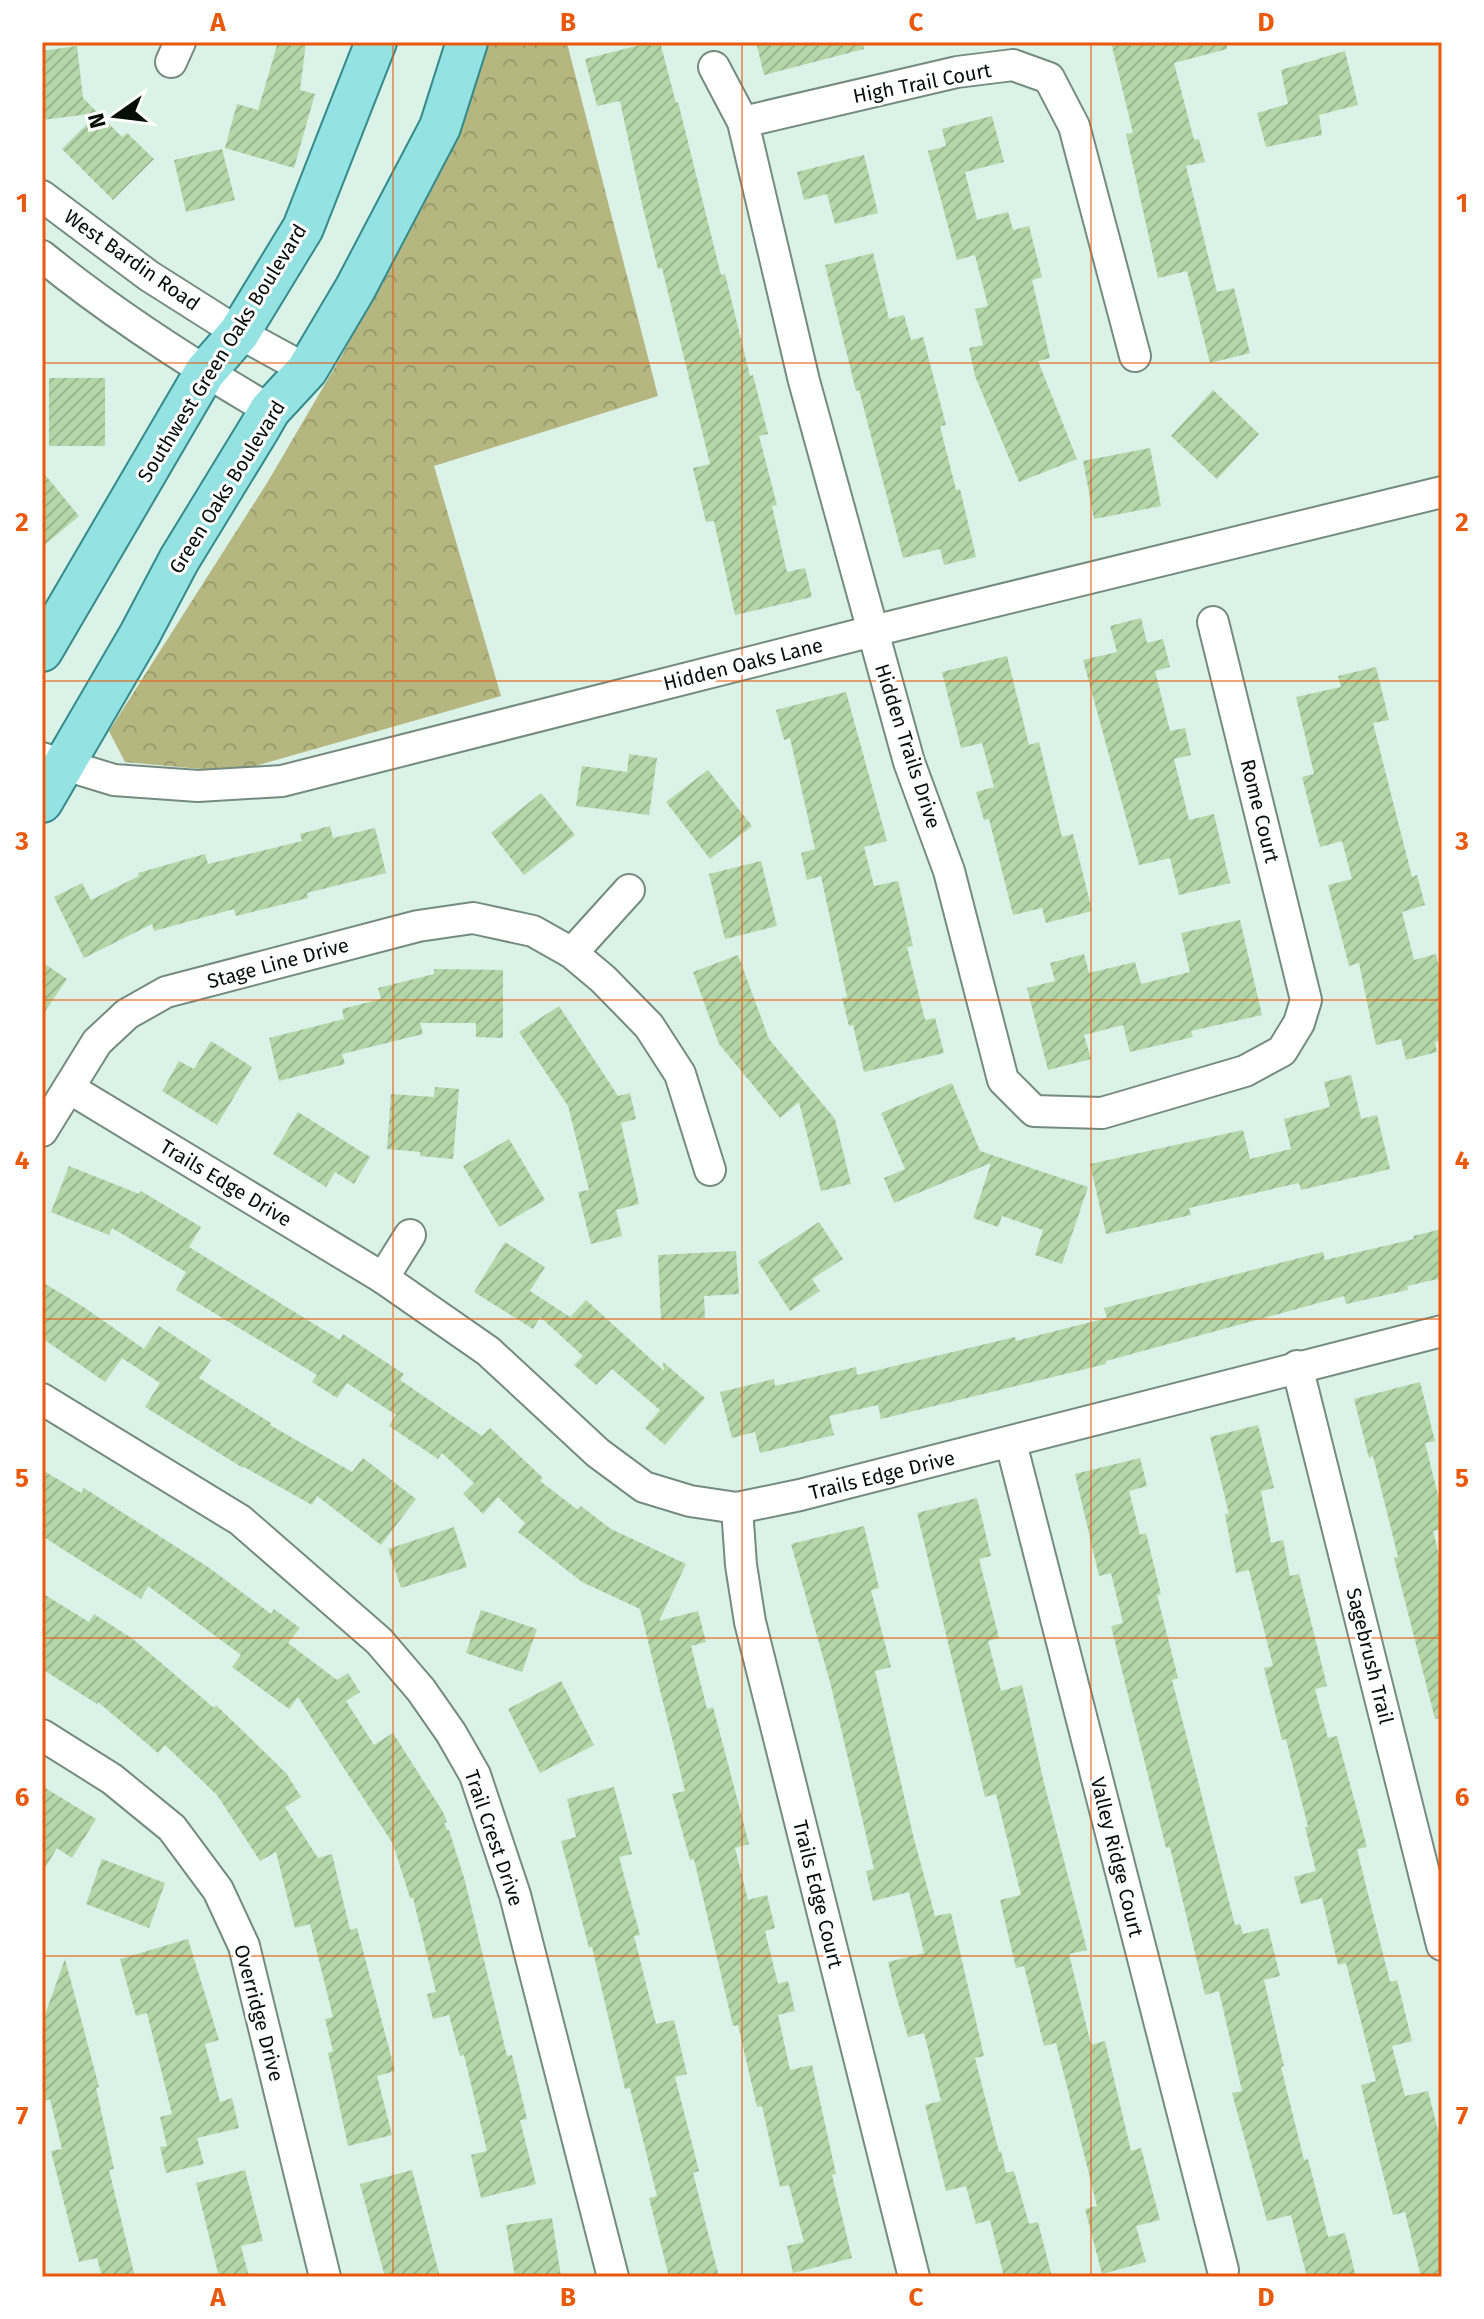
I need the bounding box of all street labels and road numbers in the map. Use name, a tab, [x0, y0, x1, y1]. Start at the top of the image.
street label: High Trail Court	[851, 58, 994, 108]
street label: West Bardin Road	[60, 204, 204, 316]
street label: Southwest Green Oaks Boulevard	[132, 220, 312, 486]
street label: Green Oaks Boulevard	[164, 396, 290, 578]
street label: Hidden Oaks Lane	[661, 633, 825, 695]
street label: Hidden Trails Drive	[870, 661, 946, 831]
street label: Rome Court	[1236, 757, 1285, 866]
street label: Stage Line Drive	[205, 933, 351, 993]
street label: Trails Edge Drive	[156, 1134, 296, 1232]
street label: Trails Edge Drive	[807, 1445, 957, 1505]
street label: Sagebrush Trail	[1342, 1586, 1399, 1727]
street label: Trail Crest Drive	[460, 1767, 528, 1909]
street label: Valley Ridge Court	[1086, 1775, 1149, 1940]
street label: Trails Edge Court	[788, 1818, 848, 1971]
street label: Overridge Drive	[229, 1942, 289, 2084]

